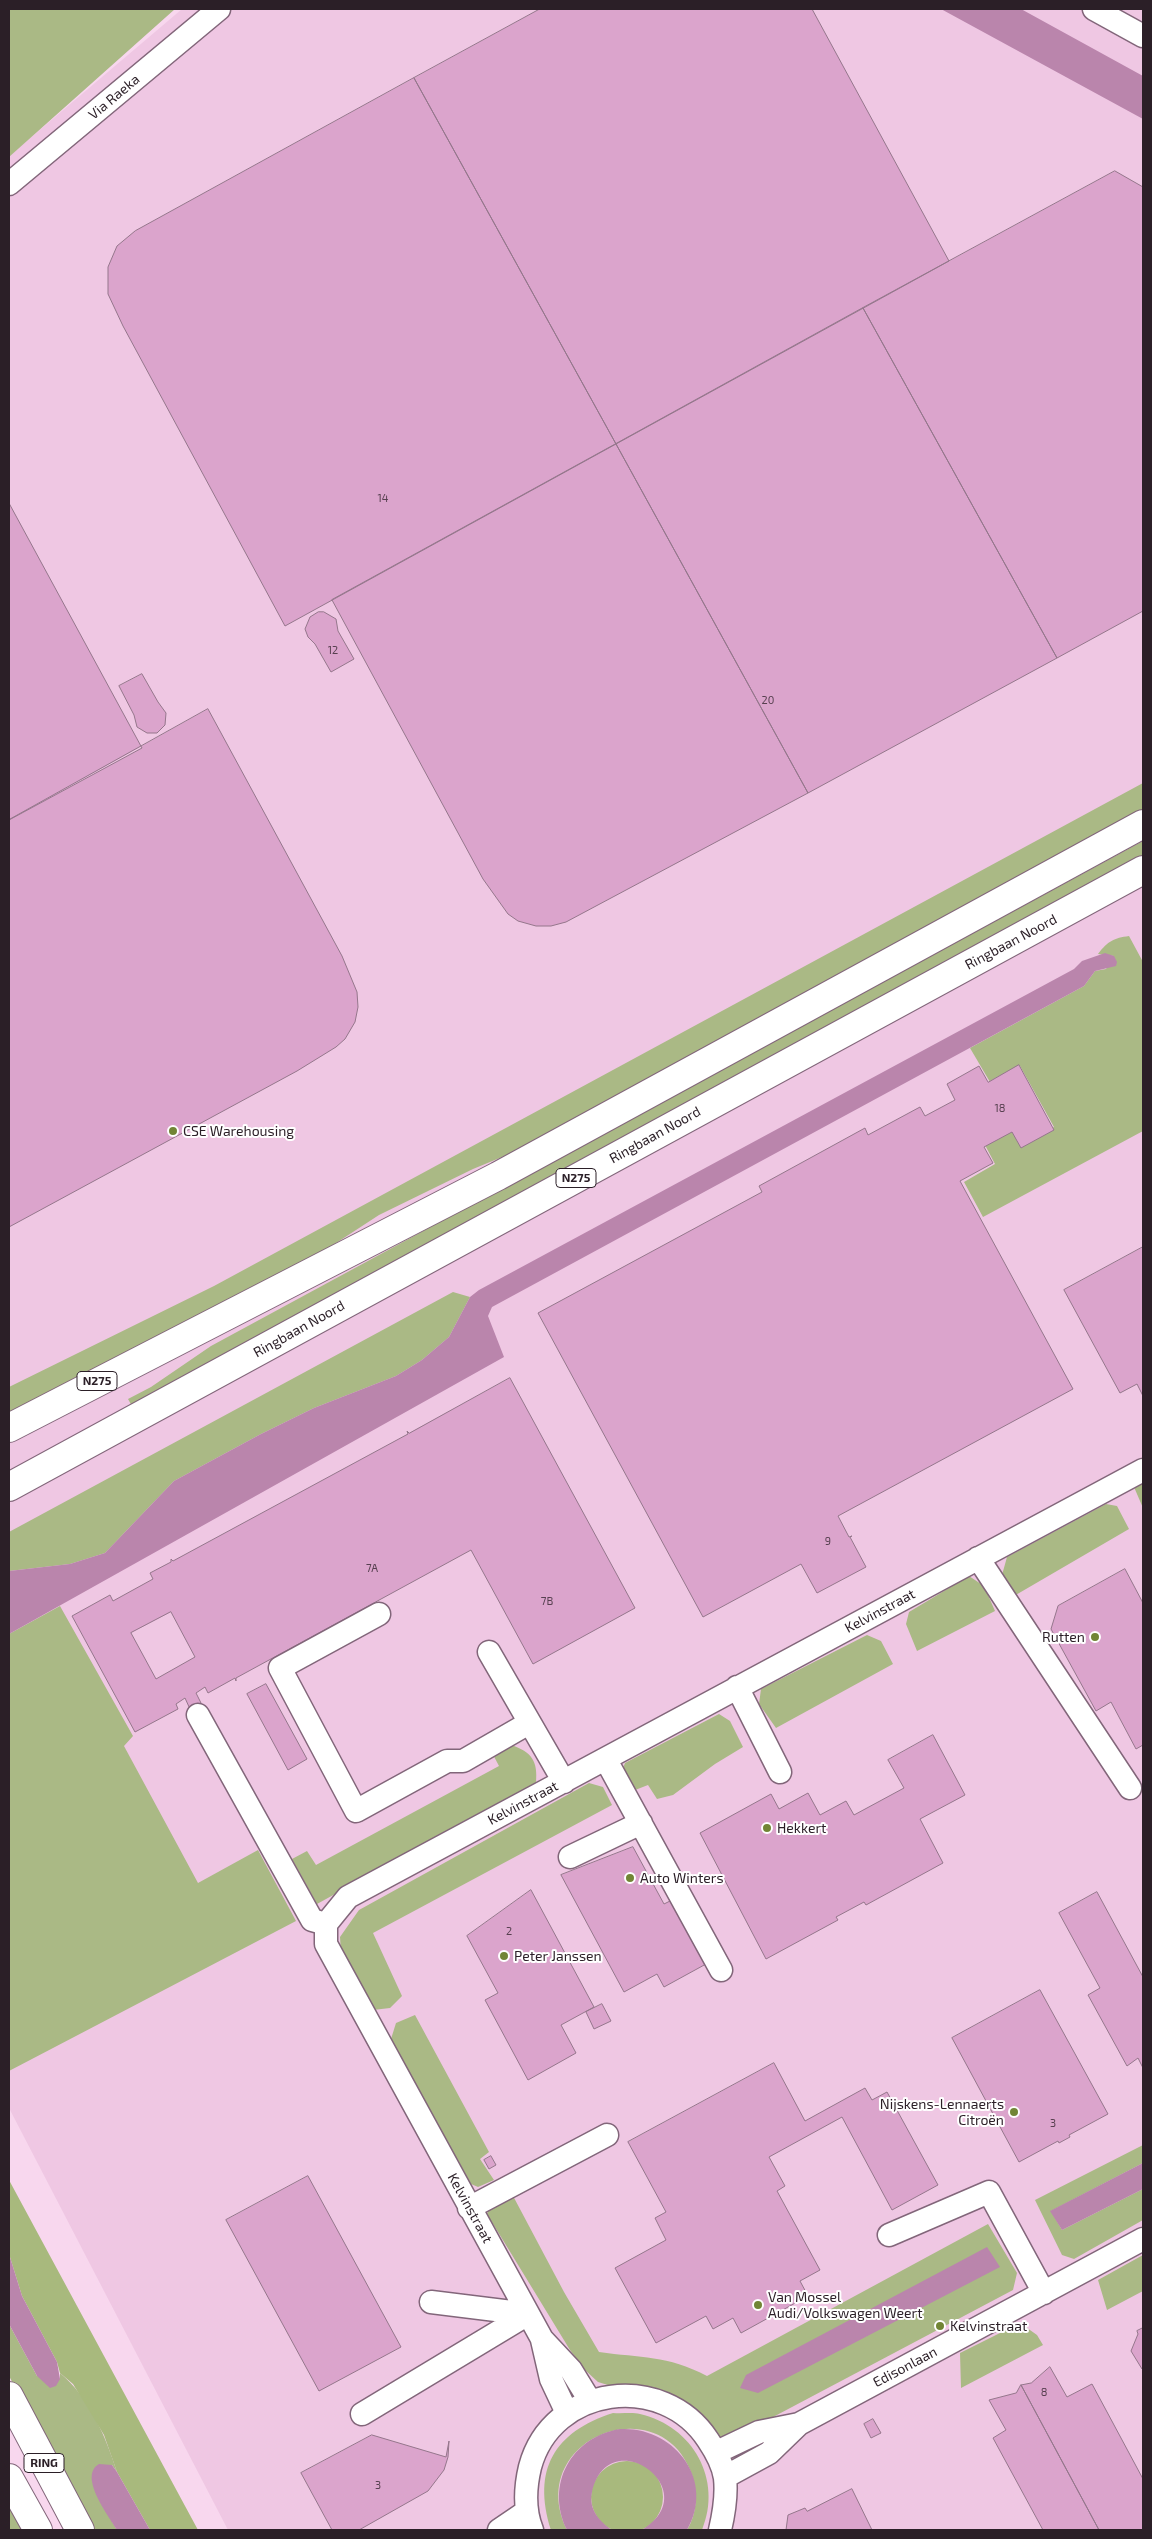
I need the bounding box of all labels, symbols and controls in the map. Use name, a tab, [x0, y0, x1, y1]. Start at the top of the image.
street label: Via Raeka	[85, 71, 143, 123]
house number: 14	[377, 491, 389, 505]
house number: 12	[328, 643, 338, 657]
house number: 20	[762, 693, 774, 707]
street label: Ringbaan Noord	[962, 911, 1060, 973]
house number: 18	[994, 1101, 1006, 1115]
street label: Ringbaan Noord	[606, 1103, 704, 1167]
place label: CSE Warehousing	[183, 1123, 294, 1139]
marker: CSE Warehousing	[167, 1125, 179, 1137]
road number: N275	[556, 1168, 596, 1188]
street label: Ringbaan Noord	[250, 1297, 348, 1361]
road number: N275	[77, 1372, 117, 1390]
house number: 9	[825, 1534, 831, 1548]
house number: 7A	[366, 1561, 378, 1575]
street label: Kelvinstraat	[842, 1585, 918, 1637]
house number: 7B	[541, 1594, 553, 1608]
place label: Rutten	[1042, 1629, 1085, 1645]
marker: Rutten	[1089, 1631, 1101, 1643]
street label: Kelvinstraat	[485, 1777, 561, 1829]
place label: Hekkert	[777, 1820, 826, 1836]
marker: Hekkert	[761, 1822, 773, 1834]
place label: Auto Winters	[640, 1870, 724, 1886]
marker: Auto Winters	[624, 1872, 636, 1884]
house number: 2	[506, 1924, 512, 1938]
place label: Peter Janssen	[514, 1948, 602, 1964]
marker: Peter Janssen	[498, 1950, 510, 1962]
place label: Nijskens-Lennaerts Citroën	[880, 2096, 1004, 2128]
marker: Nijskens-Lennaerts Citroën	[1008, 2106, 1020, 2118]
house number: 3	[1050, 2116, 1056, 2130]
street label: Kelvinstraat	[444, 2170, 496, 2246]
place label: Van Mossel Audi/Volkswagen Weert	[768, 2289, 922, 2322]
marker: Van Mossel Audi/Volkswagen Weert	[752, 2299, 764, 2311]
place label: Kelvinstraat	[950, 2318, 1027, 2334]
marker: Kelvinstraat	[934, 2320, 946, 2332]
street label: Edisonlaan	[870, 2343, 940, 2391]
house number: 8	[1041, 2385, 1047, 2399]
road number: RING	[24, 2454, 64, 2472]
house number: 3	[375, 2478, 381, 2492]

